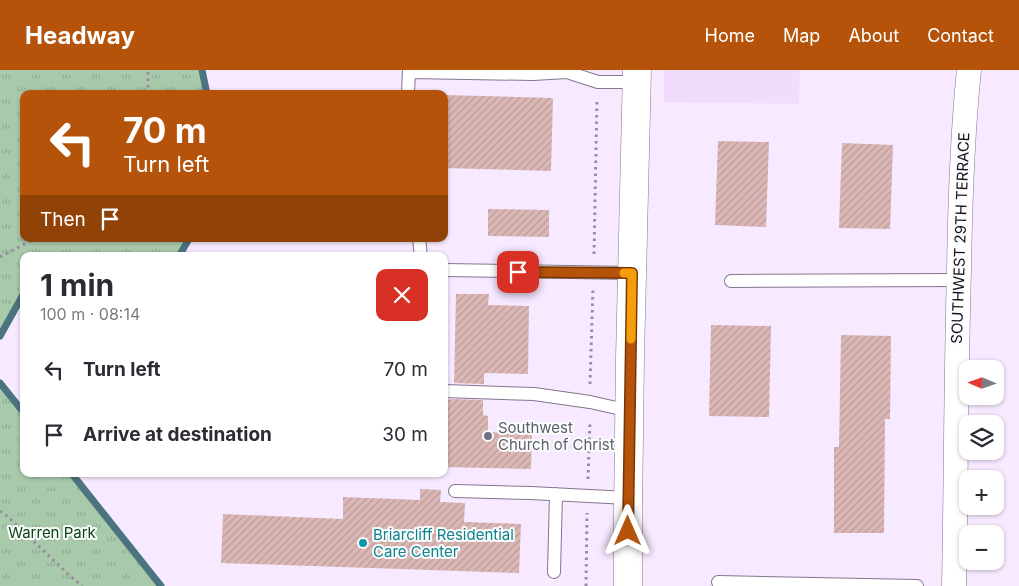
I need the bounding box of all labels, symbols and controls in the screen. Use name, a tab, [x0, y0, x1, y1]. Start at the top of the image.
text: Headway	[25, 21, 135, 50]
text: Home	[705, 25, 755, 46]
text: Map	[783, 25, 820, 46]
text: About	[848, 25, 899, 46]
text: Contact	[927, 25, 994, 46]
text: 70 m	[123, 109, 207, 151]
icon: left	[40, 110, 105, 175]
street label: SOUTHWEST 29TH TERRACE	[947, 132, 973, 344]
text: Turn left	[123, 151, 209, 177]
icon: arrive	[96, 205, 124, 233]
text: Then	[40, 208, 86, 231]
pin	[497, 251, 539, 293]
icon: arrive	[504, 258, 532, 286]
text: 1 min	[40, 267, 114, 303]
button: close	[376, 269, 428, 321]
text: 100 m · 08:14	[40, 304, 140, 324]
icon: left	[40, 356, 68, 384]
text: Turn left	[83, 358, 161, 381]
text: 70 m	[384, 358, 428, 381]
north arrow	[959, 360, 1004, 405]
map controls	[959, 360, 1004, 570]
button: layers	[959, 415, 1004, 460]
place label: Southwest Church of Christ	[498, 418, 615, 454]
icon: arrive	[40, 421, 68, 449]
text: Arrive at destination	[83, 423, 272, 446]
text: 30 m	[382, 423, 428, 446]
marker: Southwest Church of Christ	[482, 430, 494, 442]
button: +	[959, 470, 1004, 515]
position arrow	[601, 504, 653, 556]
park label: Warren Park	[8, 523, 97, 542]
place label: Briarcliff Residential Care Center	[373, 525, 514, 561]
button: −	[959, 525, 1004, 570]
marker: Briarcliff Residential Care Center	[357, 537, 369, 549]

